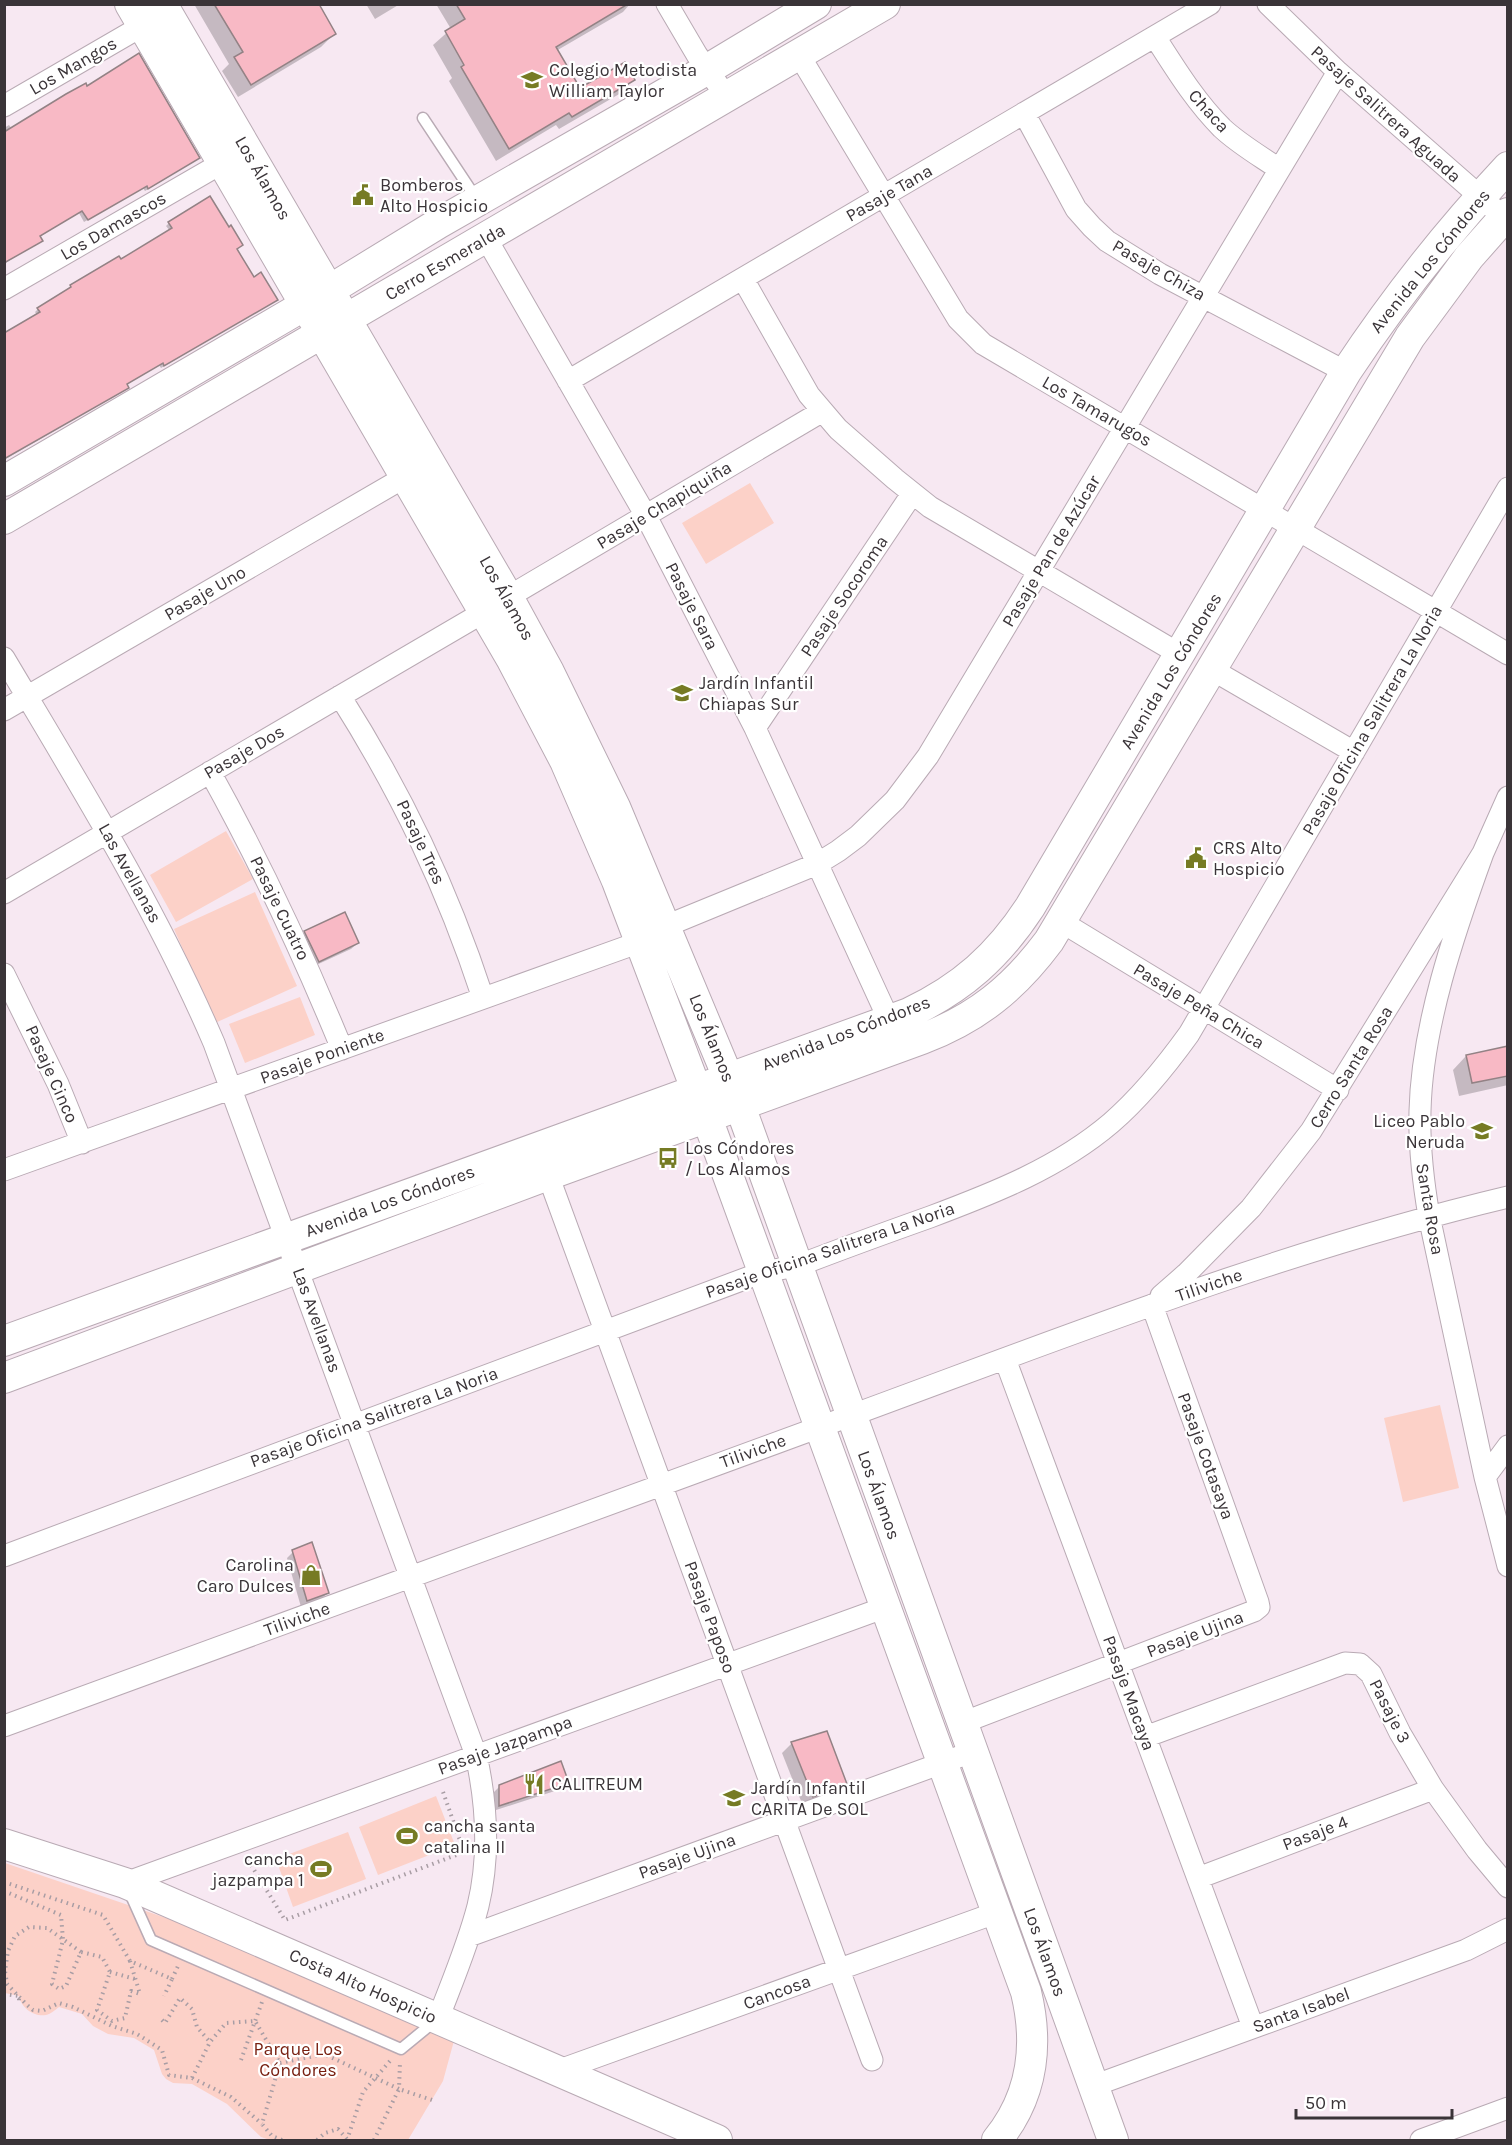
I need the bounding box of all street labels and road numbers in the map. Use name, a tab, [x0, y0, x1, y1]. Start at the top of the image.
street label: Los Mangos	[25, 32, 121, 100]
street label: Pasaje Salitrera Aguada	[1306, 41, 1466, 187]
street label: Chaca	[1184, 85, 1234, 137]
street label: Los Álamos	[230, 132, 297, 224]
street label: Pasaje Tana	[842, 159, 936, 227]
street label: Avenida Los Cóndores	[1365, 185, 1495, 337]
street label: Los Damascos	[56, 187, 170, 265]
street label: Cerro Esmeralda	[381, 219, 509, 305]
street label: Pasaje Chiza	[1108, 234, 1210, 306]
street label: Los Tamarugos	[1038, 371, 1156, 451]
street label: Pasaje Chapiquiña	[592, 456, 736, 554]
street label: Pasaje Pan de Azúcar	[997, 471, 1105, 631]
street label: Pasaje Socoroma	[795, 531, 893, 661]
street label: Los Álamos	[475, 551, 540, 644]
street label: Pasaje Sara	[660, 558, 724, 654]
street label: Pasaje Uno	[160, 561, 250, 625]
street label: Avenida Los Cóndores	[1116, 589, 1226, 753]
street label: Pasaje Oficina Salitrera La Noria	[1297, 601, 1447, 839]
street label: Pasaje Dos	[200, 720, 288, 784]
street label: Pasaje Tres	[392, 796, 450, 888]
street label: Las Avellanas	[94, 819, 166, 927]
street label: Pasaje Cuatro	[245, 852, 315, 964]
street label: Pasaje Peña Chica	[1129, 958, 1269, 1054]
street label: Los Álamos	[684, 990, 741, 1085]
street label: Avenida Los Cóndores	[759, 991, 933, 1075]
street label: Cerro Santa Rosa	[1305, 1002, 1397, 1132]
street label: Pasaje Cinco	[21, 1022, 83, 1126]
street label: Pasaje Poniente	[257, 1023, 387, 1089]
street label: Avenida Los Cóndores	[302, 1160, 478, 1242]
street label: Santa Rosa	[1411, 1161, 1449, 1257]
street label: Pasaje Oficina Salitrera La Noria	[702, 1197, 958, 1303]
street label: Tiliviche	[1173, 1263, 1245, 1307]
street label: Las Avellanas	[288, 1264, 346, 1376]
street label: Pasaje Oficina Salitrera La Noria	[247, 1362, 501, 1472]
street label: Pasaje Cotasaya	[1173, 1389, 1239, 1523]
street label: Tiliviche	[717, 1429, 789, 1473]
street label: Los Álamos	[853, 1447, 906, 1543]
street label: Pasaje Paposo	[679, 1558, 741, 1676]
street label: Tiliviche	[261, 1597, 333, 1641]
street label: Pasaje Ujina	[1143, 1605, 1247, 1663]
street label: Pasaje Macaya	[1098, 1632, 1160, 1754]
street label: Pasaje 3	[1365, 1675, 1415, 1747]
street label: Pasaje Jazpampa	[435, 1710, 575, 1780]
street label: Pasaje 4	[1279, 1810, 1351, 1856]
street label: Pasaje Ujina	[635, 1828, 739, 1884]
street label: Los Álamos	[1019, 1904, 1072, 2000]
street label: Costa Alto Hospicio	[286, 1944, 440, 2028]
street label: Cancosa	[740, 1970, 814, 2014]
street label: Santa Isabel	[1249, 1982, 1353, 2038]

